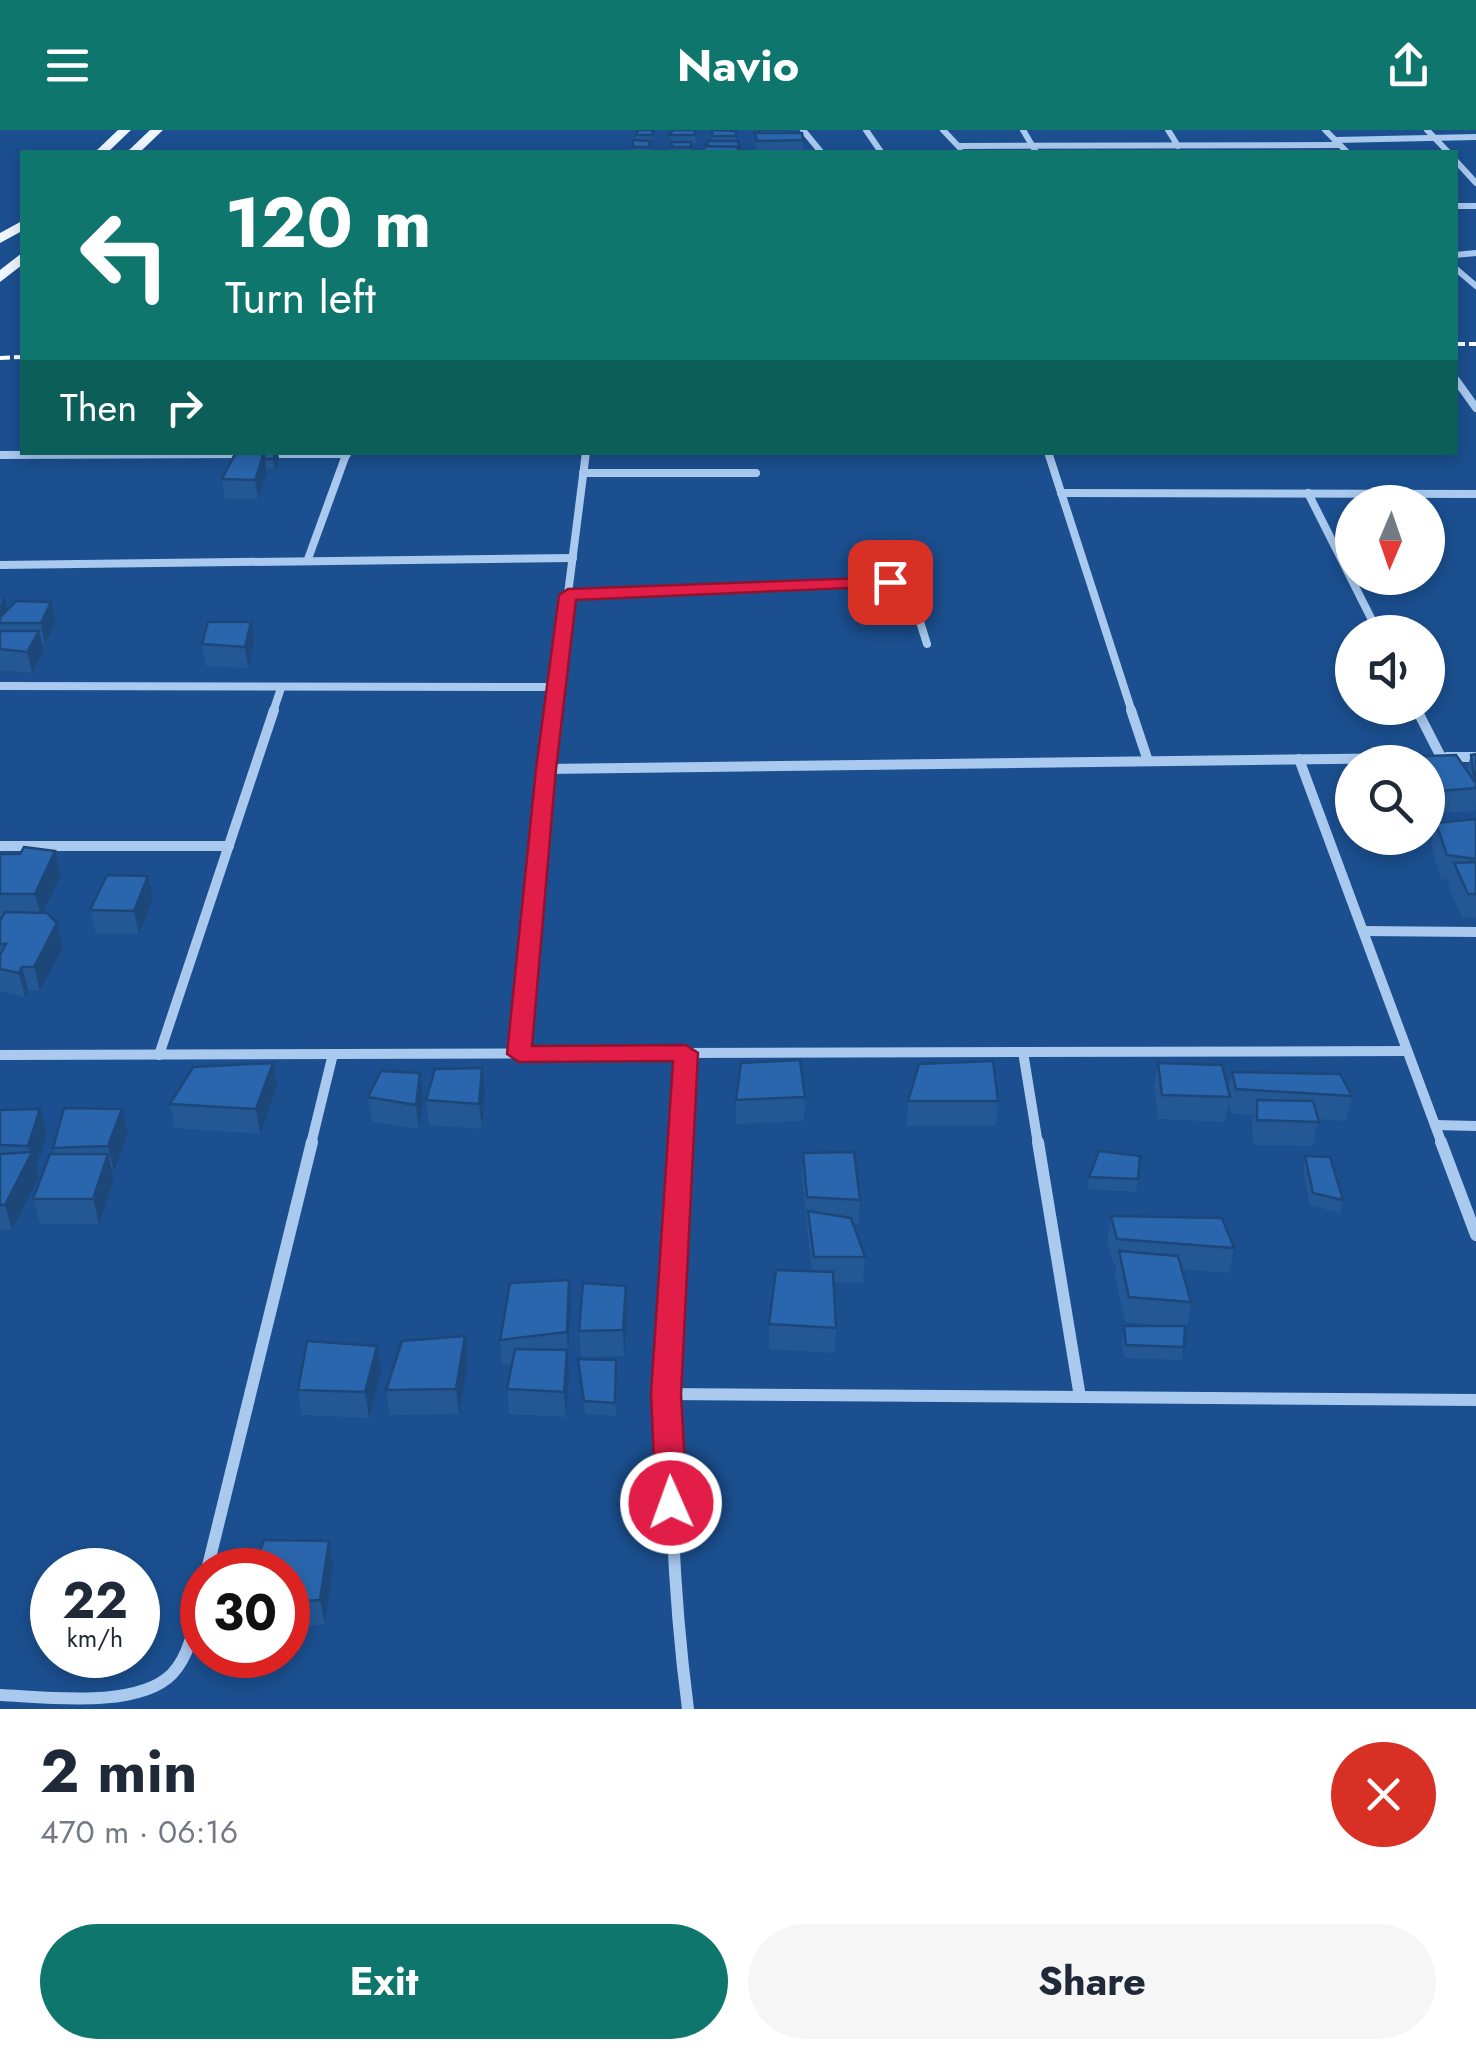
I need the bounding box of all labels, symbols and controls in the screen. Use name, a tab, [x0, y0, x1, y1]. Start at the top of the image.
text: Navio	[677, 33, 799, 98]
icon: menu	[40, 38, 95, 93]
icon: share	[1381, 38, 1436, 93]
text: 120 m	[225, 172, 431, 273]
icon: left	[60, 190, 190, 320]
text: Turn left	[225, 265, 376, 330]
text: Then	[60, 380, 137, 435]
icon: right	[157, 380, 212, 435]
north arrow	[1335, 485, 1445, 595]
map controls	[1335, 485, 1445, 855]
pin	[848, 540, 933, 625]
icon: arrive	[863, 555, 918, 610]
button: sound	[1335, 615, 1445, 725]
button: search	[1335, 745, 1445, 855]
position arrow	[619, 1451, 723, 1555]
speed limit sign: 30	[180, 1548, 310, 1678]
text: 22	[62, 1564, 128, 1637]
text: km/h	[67, 1620, 123, 1656]
text: 2 min	[40, 1728, 198, 1815]
button: close	[1331, 1742, 1436, 1847]
text: 470 m · 06:16	[40, 1809, 238, 1855]
button: Exit	[40, 1924, 728, 2039]
button: Share	[748, 1924, 1436, 2039]

